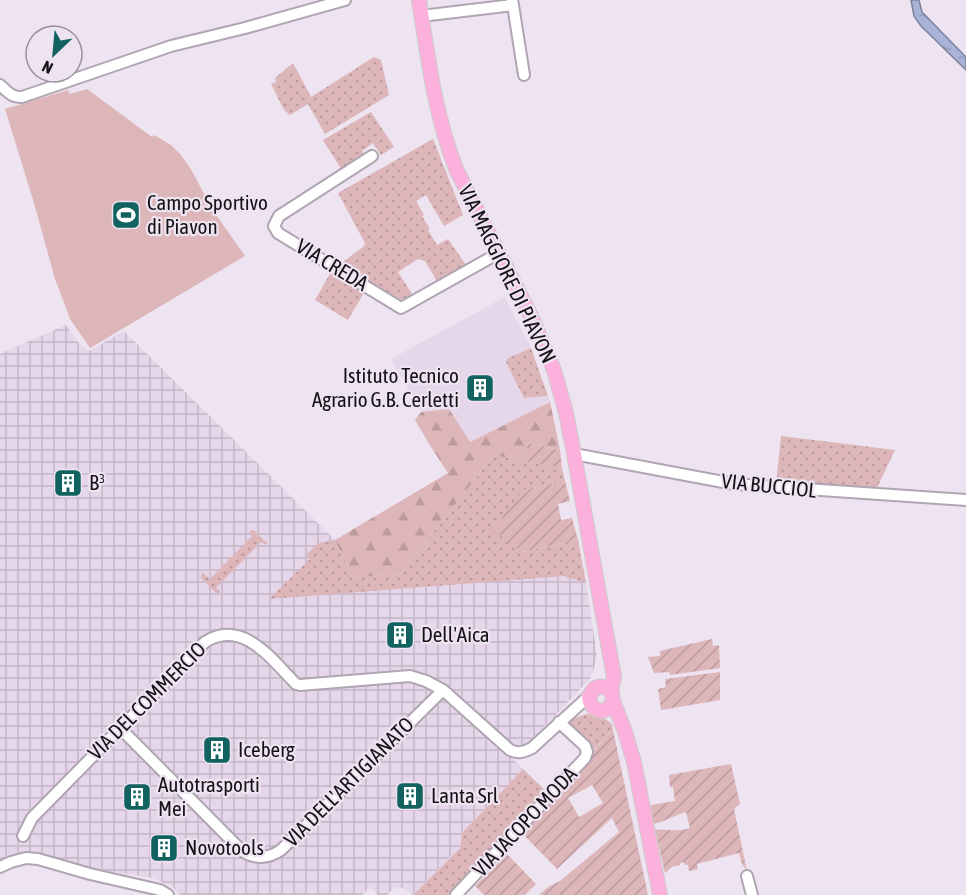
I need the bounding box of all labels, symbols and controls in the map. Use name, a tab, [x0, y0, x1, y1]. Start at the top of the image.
north arrow	[24, 24, 84, 84]
text: N	[39, 57, 56, 78]
street label: VIA MAGGIORE DI PIAVON	[454, 180, 562, 367]
place label: Campo Sportivo di Piavon	[147, 190, 268, 238]
sports icon: Campo Sportivo di Piavon	[110, 199, 142, 231]
street label: VIA CREDA	[292, 233, 373, 295]
place label: Istituto Tecnico Agrario G.B. Cerletti	[312, 363, 459, 411]
building icon: Istituto Tecnico Agrario G.B. Cerletti	[464, 372, 496, 404]
building icon: B³	[52, 467, 84, 499]
street label: VIA BUCCIOL	[720, 468, 818, 502]
place label: B³	[89, 470, 105, 494]
building icon: Dell'Aica	[384, 619, 416, 651]
place label: Dell'Aica	[421, 622, 490, 646]
street label: VIA DEL COMMERCIO	[83, 637, 210, 764]
street label: VIA DELL'ARTIGIANATO	[279, 712, 418, 851]
building icon: Iceberg	[201, 734, 233, 766]
place label: Iceberg	[238, 737, 295, 761]
street label: VIA JACOPO MODA	[467, 761, 582, 881]
place label: Autotrasporti Mei	[158, 772, 260, 820]
building icon: Lanta Srl	[394, 780, 426, 812]
building icon: Autotrasporti Mei	[121, 781, 153, 813]
place label: Lanta Srl	[431, 783, 499, 807]
building icon: Novotools	[148, 832, 180, 864]
place label: Novotools	[185, 835, 264, 859]

